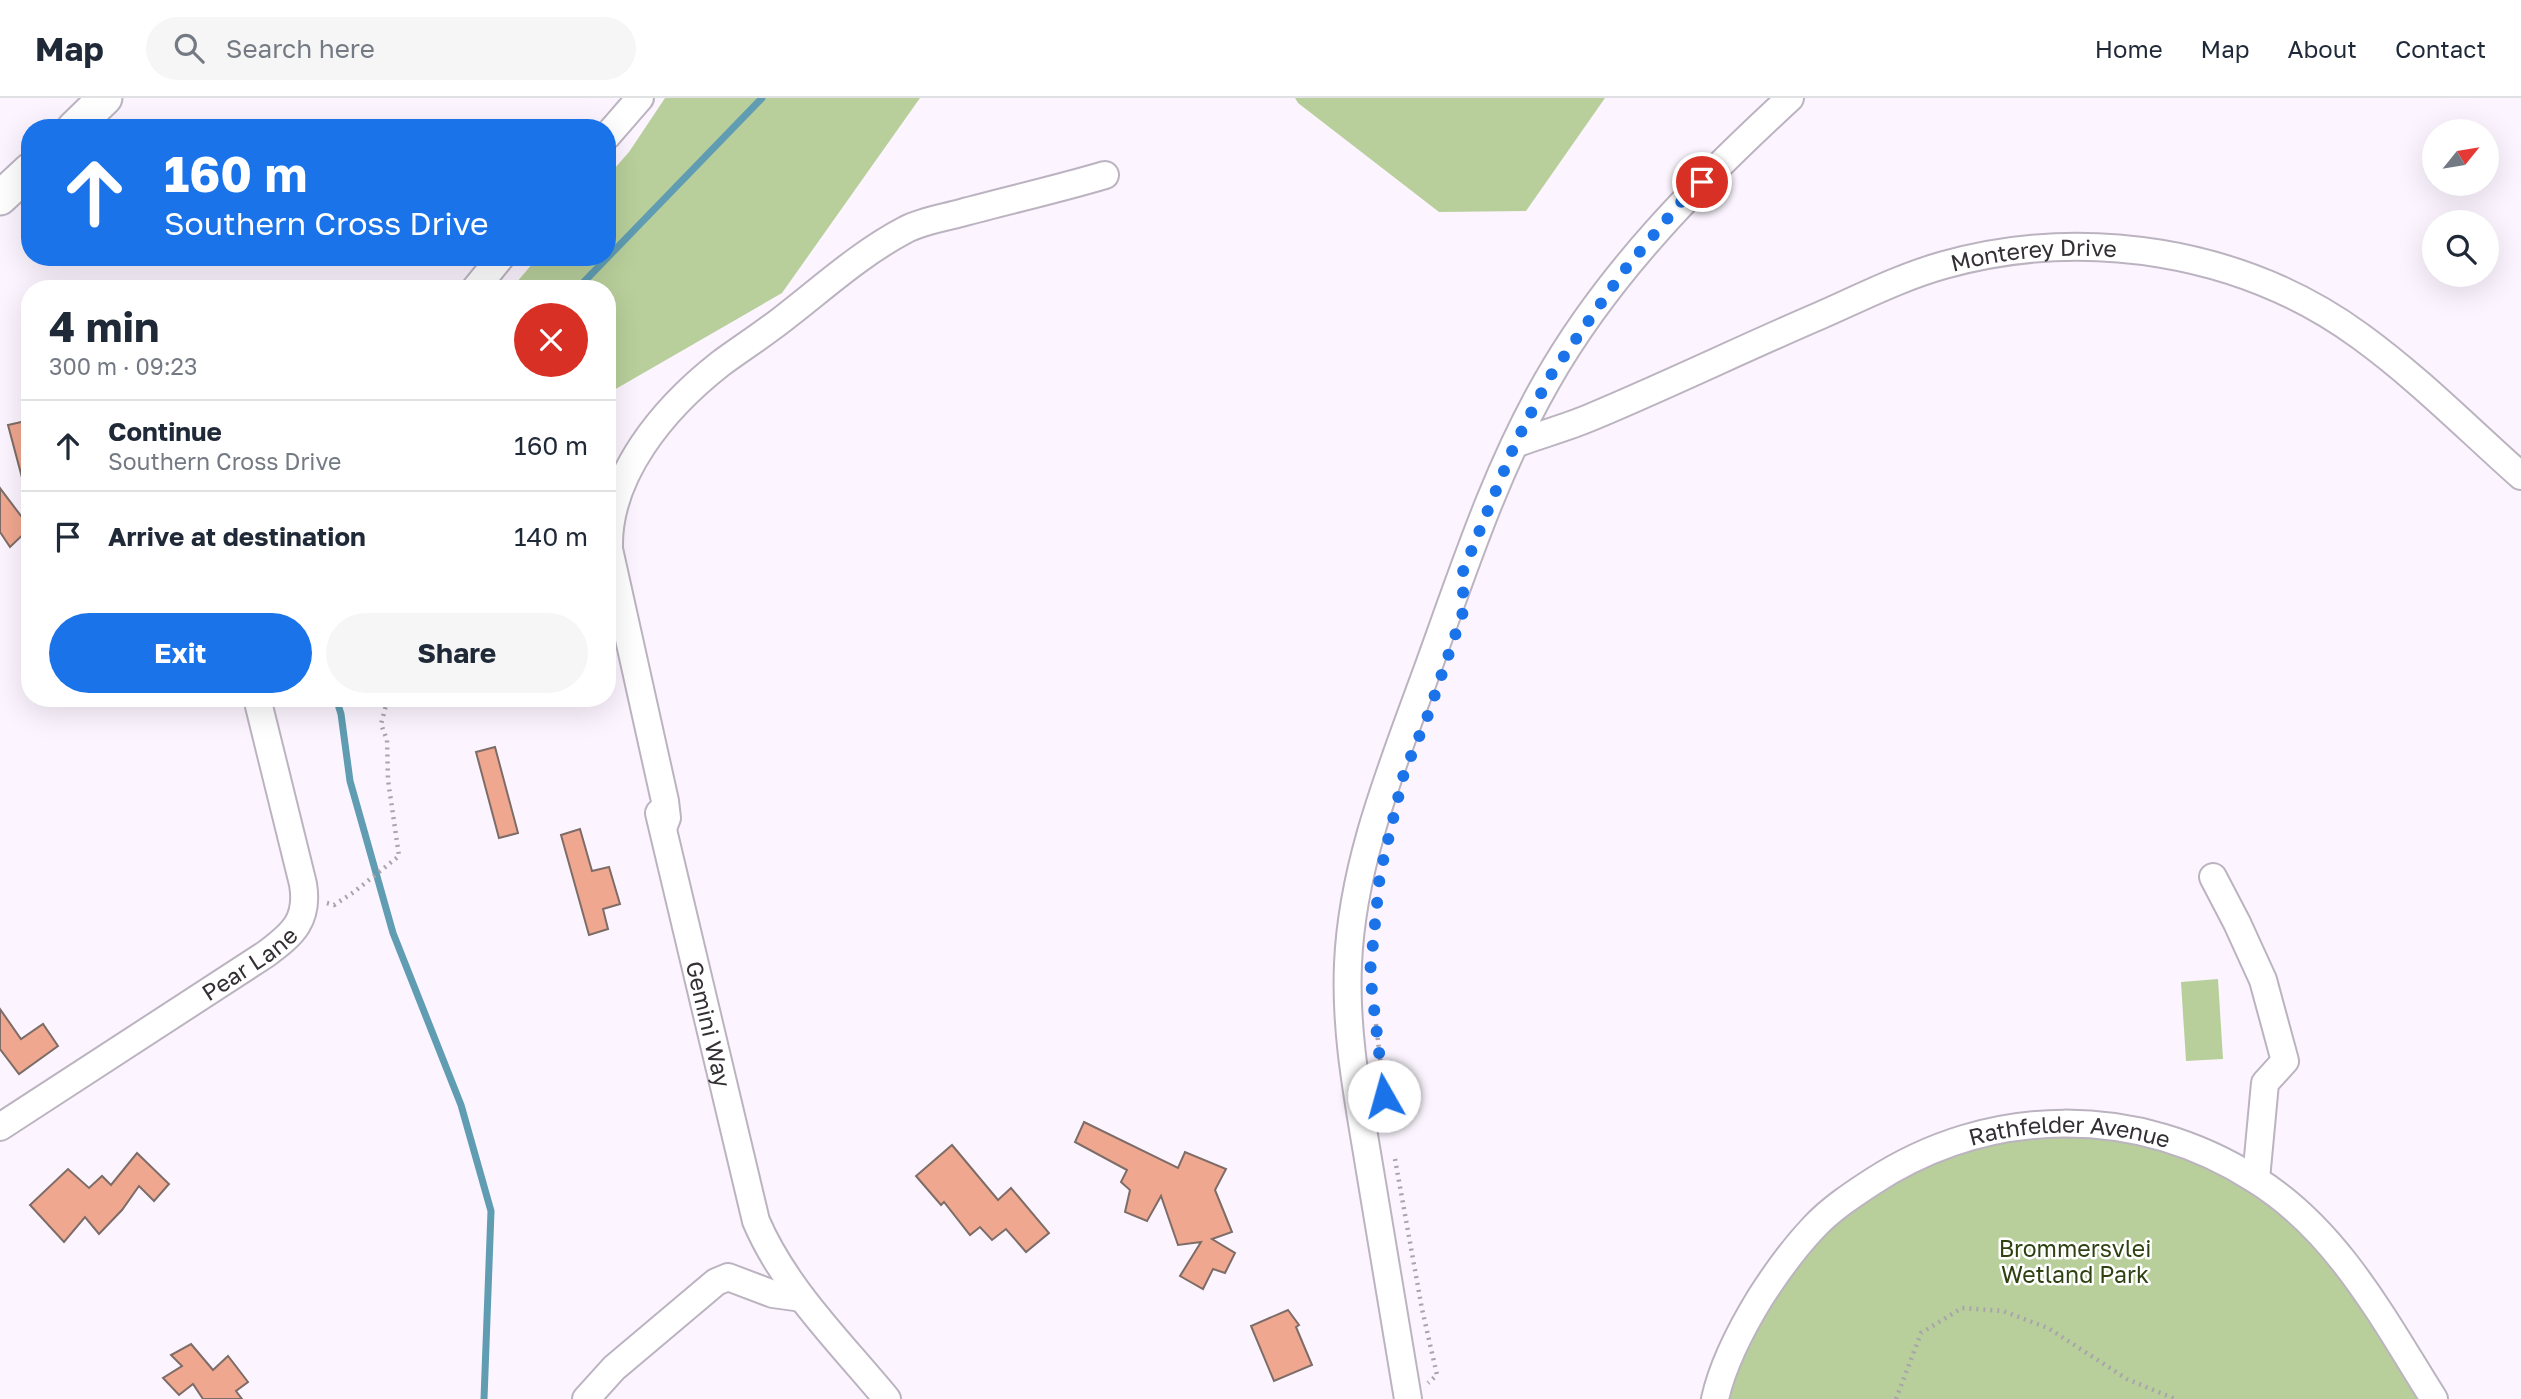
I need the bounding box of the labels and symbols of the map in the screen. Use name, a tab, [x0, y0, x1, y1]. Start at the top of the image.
north arrow	[2422, 119, 2499, 196]
pin	[1672, 152, 1732, 212]
street label: Monterey Drive	[1948, 233, 2118, 277]
street label: Pear Lane	[196, 921, 303, 1006]
street label: Gemini Way	[681, 958, 738, 1090]
position arrow	[1347, 1059, 1421, 1133]
street label: Rathfelder Avenue	[1965, 1110, 2174, 1153]
park label: Brommersvlei Wetland Park	[1999, 1234, 2151, 1288]

